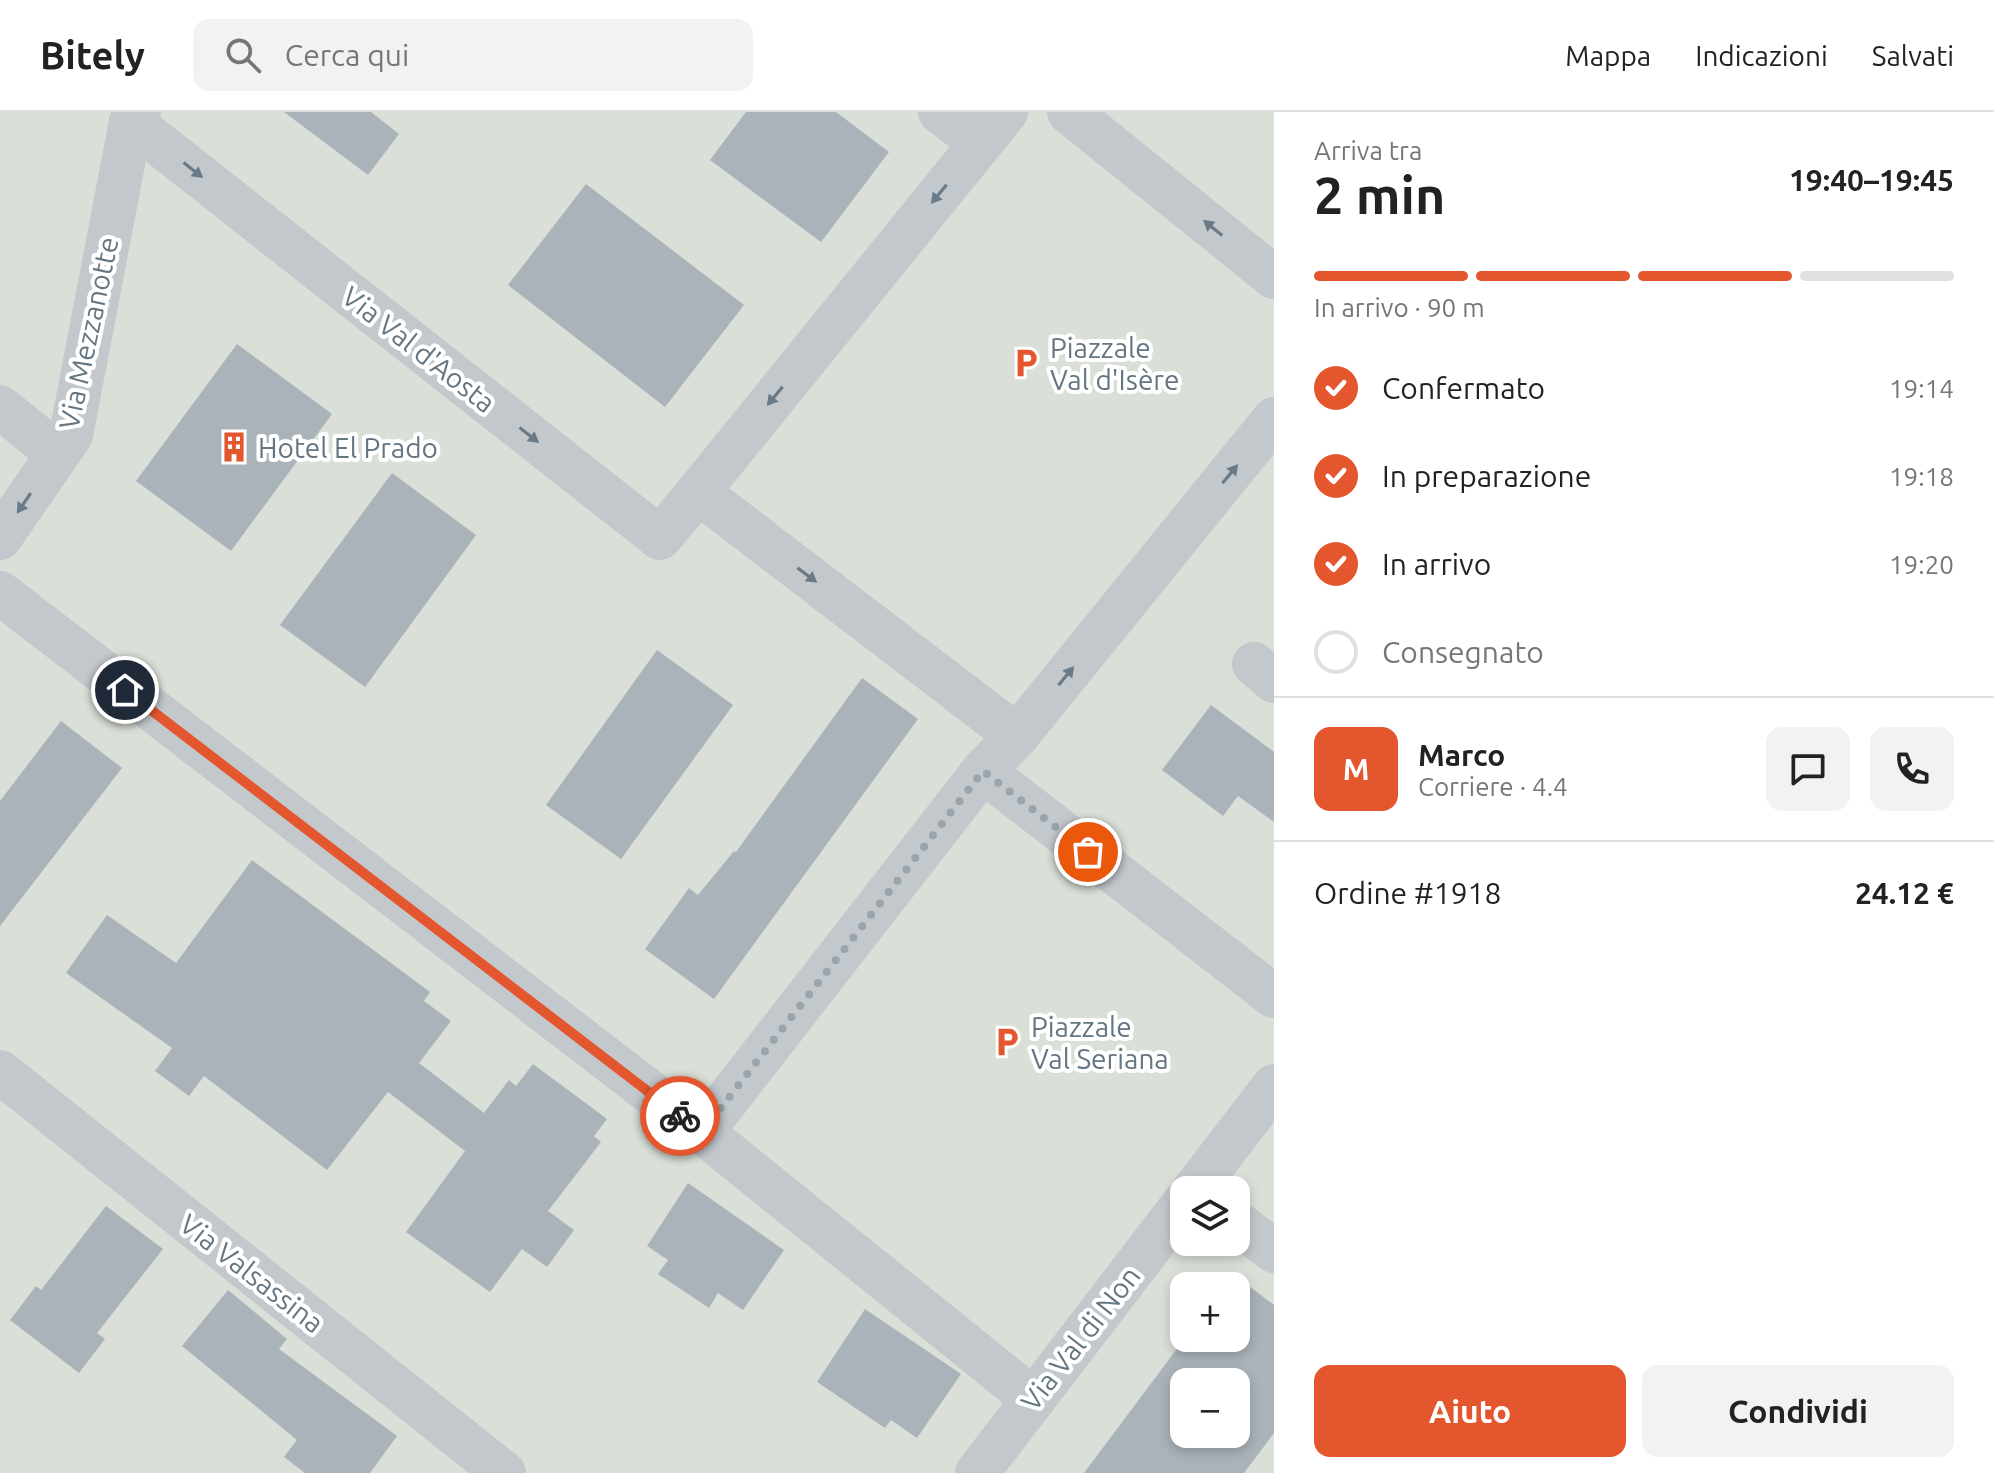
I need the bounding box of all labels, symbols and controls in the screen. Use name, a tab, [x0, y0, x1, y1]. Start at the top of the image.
search box	[193, 19, 753, 91]
icon: search	[221, 33, 265, 77]
text: Bitely	[40, 34, 145, 76]
text: Cerca qui	[285, 38, 409, 72]
text: Mappa	[1565, 40, 1651, 71]
text: Indicazioni	[1695, 40, 1828, 71]
text: Salvati	[1872, 40, 1954, 71]
text: Arriva tra	[1314, 136, 1422, 165]
one-way arrow	[183, 161, 203, 178]
text: 19:40–19:45	[1789, 163, 1954, 197]
text: 2 min	[1314, 166, 1445, 224]
one-way arrow	[931, 184, 948, 204]
one-way arrow	[1203, 220, 1223, 237]
street label: Via Mezzanotte	[52, 234, 124, 432]
street label: Via Val d'Aosta	[337, 280, 501, 418]
text: In arrivo · 90 m	[1314, 293, 1485, 322]
place label: Piazzale Val d'Isère	[1050, 332, 1179, 395]
parking icon: Piazzale Val d'Isère	[1009, 346, 1043, 380]
icon: check	[1314, 366, 1358, 410]
text: Confermato	[1382, 371, 1545, 405]
text: 19:14	[1889, 374, 1954, 403]
one-way arrow	[767, 386, 784, 406]
one-way arrow	[519, 426, 539, 442]
building icon: Hotel El Prado	[217, 430, 251, 464]
place label: Hotel El Prado	[258, 432, 438, 463]
icon: check	[1314, 454, 1358, 498]
text: In preparazione	[1382, 459, 1591, 493]
text: 19:18	[1889, 462, 1954, 491]
one-way arrow	[1221, 464, 1238, 484]
one-way arrow	[16, 492, 31, 513]
icon: check	[1314, 542, 1358, 586]
text: In arrivo	[1382, 547, 1491, 581]
text: 19:20	[1889, 550, 1954, 579]
one-way arrow	[797, 567, 817, 583]
text: Consegnato	[1382, 635, 1544, 669]
pin	[91, 656, 159, 724]
one-way arrow	[1057, 666, 1074, 686]
icon: home	[103, 668, 147, 712]
button: chat	[1766, 727, 1850, 811]
button: phone	[1870, 727, 1954, 811]
text: Marco	[1418, 738, 1505, 772]
text: M	[1343, 752, 1369, 786]
text: Corriere · 4.4	[1418, 772, 1568, 801]
pin	[1054, 818, 1122, 886]
icon: bag	[1066, 830, 1110, 874]
text: Ordine #1918	[1314, 876, 1501, 910]
text: 24.12 €	[1855, 876, 1954, 910]
place label: Piazzale Val Seriana	[1031, 1011, 1169, 1074]
parking icon: Piazzale Val Seriana	[990, 1025, 1024, 1059]
courier	[640, 1076, 720, 1156]
icon: bike	[658, 1094, 702, 1138]
map controls	[1170, 1176, 1250, 1448]
button: layers	[1170, 1176, 1250, 1256]
street label: Via Valsassina	[174, 1207, 330, 1339]
street label: Via Val di Non	[1014, 1260, 1146, 1416]
button: +	[1170, 1272, 1250, 1352]
button: Aiuto	[1314, 1365, 1626, 1457]
button: Condividi	[1642, 1365, 1954, 1457]
button: −	[1170, 1368, 1250, 1448]

